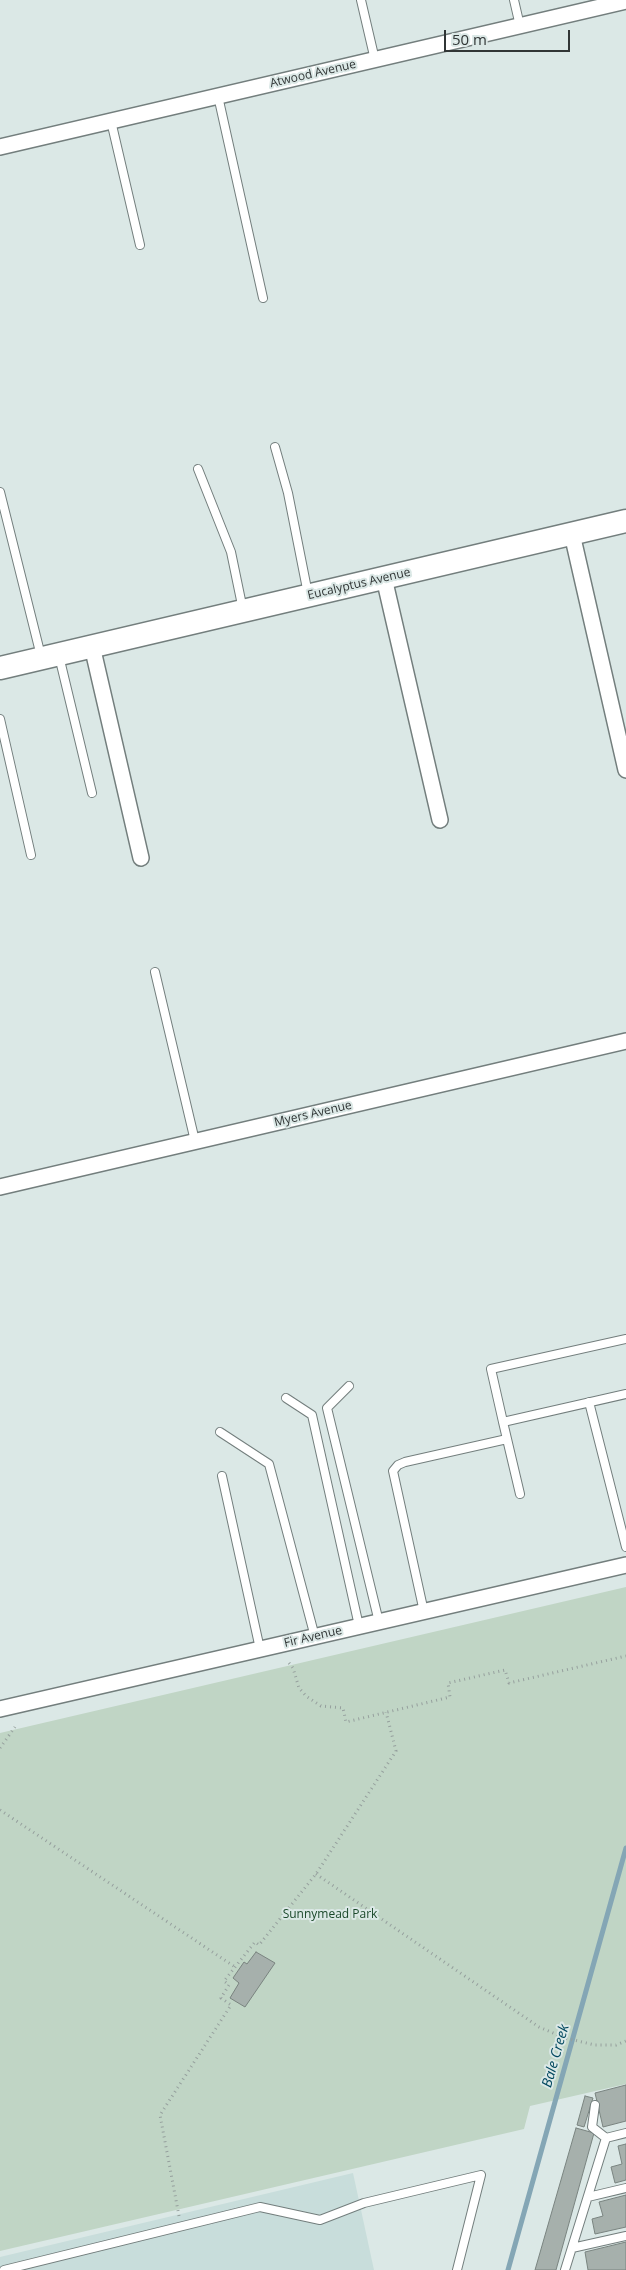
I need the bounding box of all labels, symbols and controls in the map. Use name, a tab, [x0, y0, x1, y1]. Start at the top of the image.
scale bar	[446, 20, 572, 52]
text: 50 m	[452, 29, 487, 49]
street label: Atwood Avenue	[269, 57, 357, 91]
street label: Eucalyptus Avenue	[306, 565, 412, 603]
street label: Myers Avenue	[273, 1098, 353, 1130]
street label: Fir Avenue	[283, 1623, 343, 1651]
park label: Sunnymead Park	[283, 1908, 377, 1922]
water label: Bale Creek	[539, 2022, 573, 2090]

